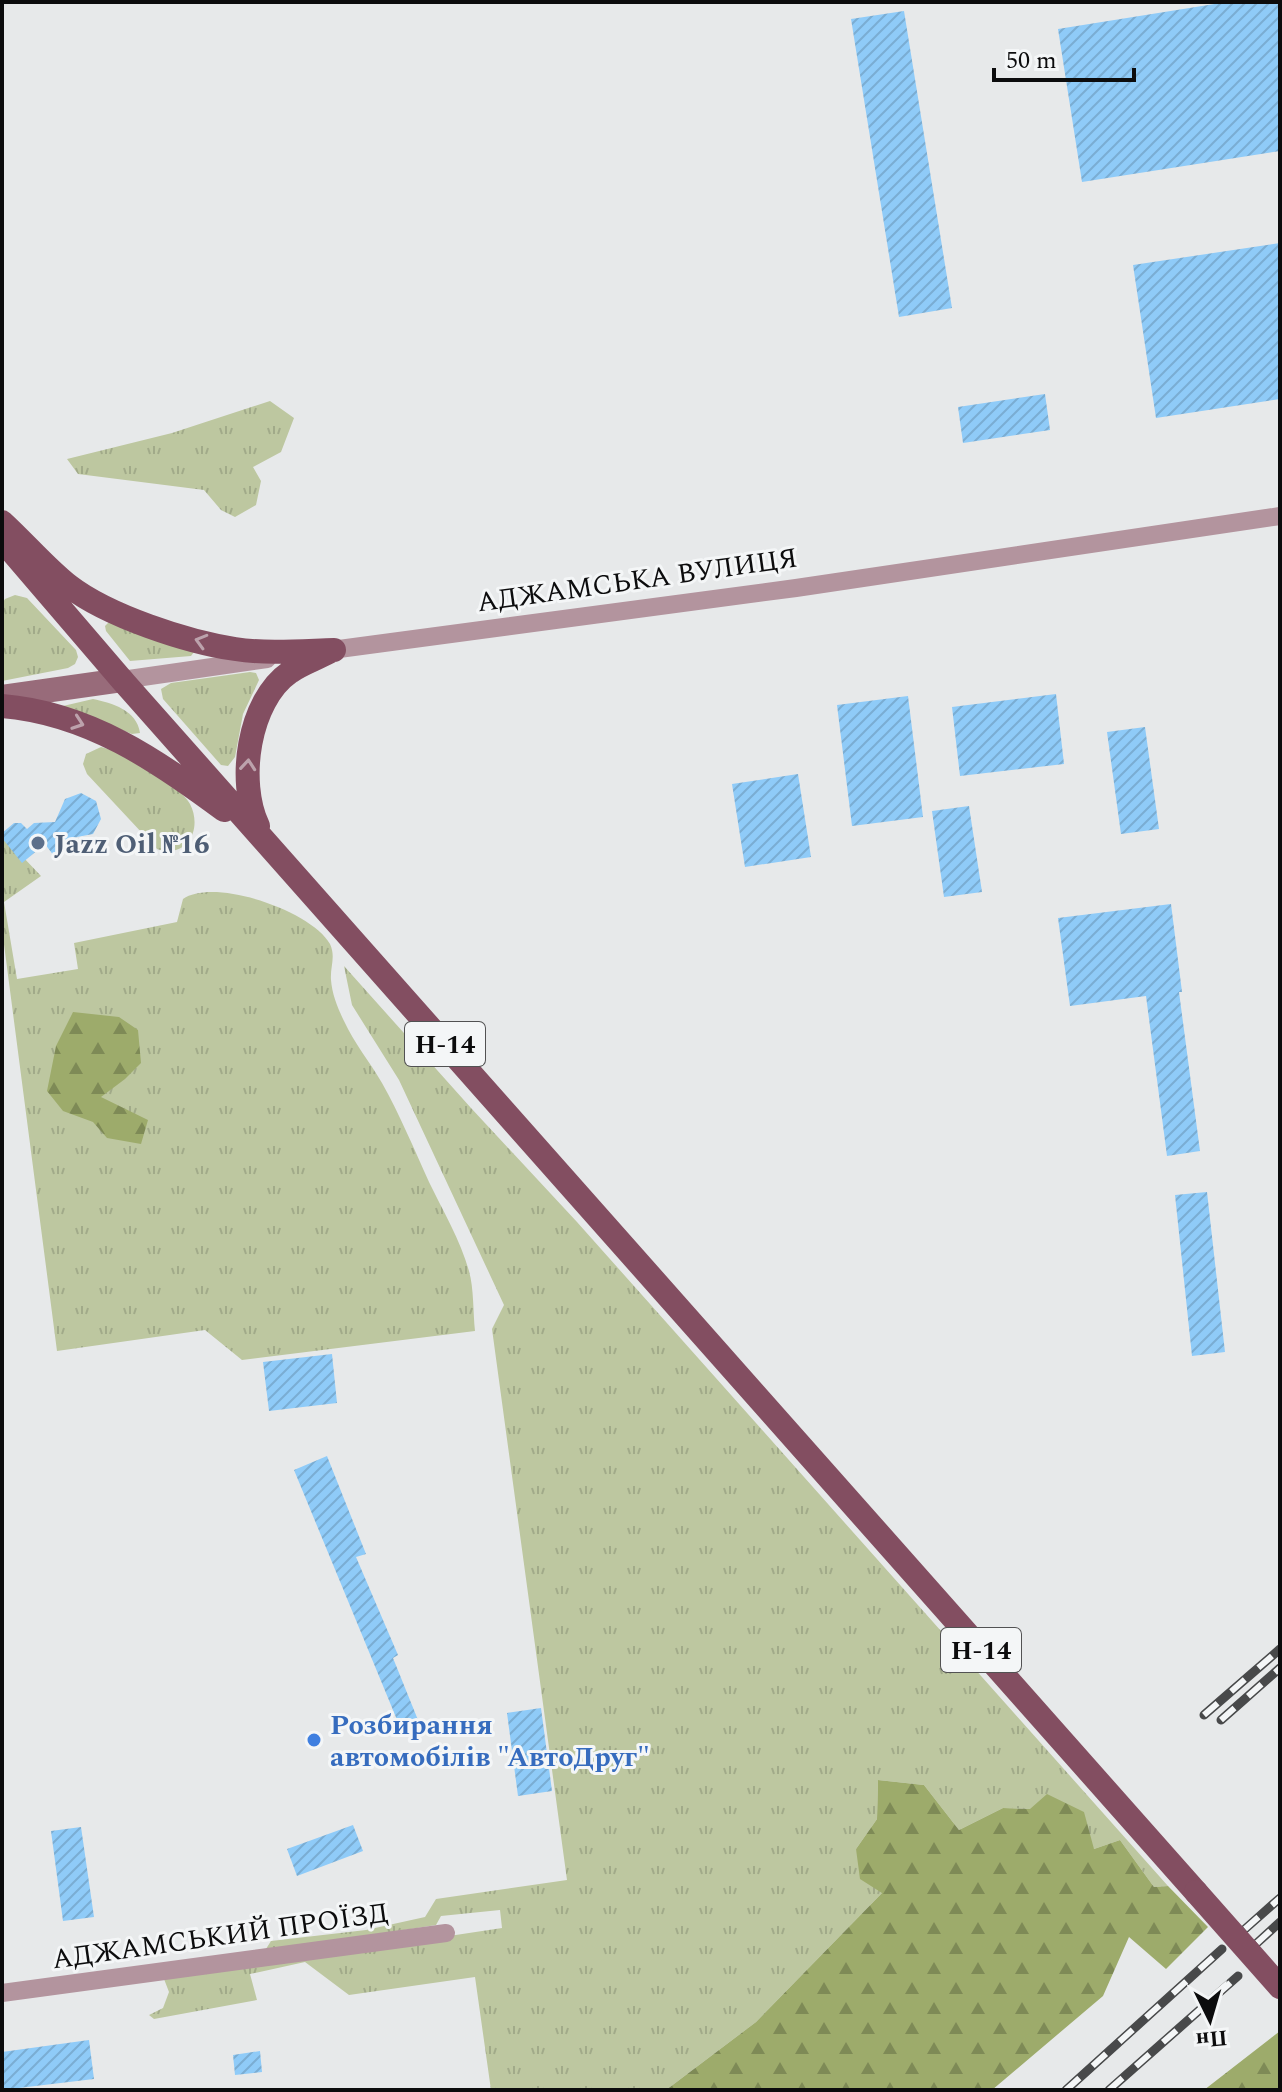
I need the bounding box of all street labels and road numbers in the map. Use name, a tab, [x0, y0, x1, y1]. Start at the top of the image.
street label: АДЖАМСЬКА ВУЛИЦЯ	[474, 537, 800, 624]
road number: Н-14	[405, 1022, 485, 1066]
road number: Н-14	[941, 1628, 1021, 1672]
street label: АДЖАМСЬКИЙ ПРОЇЗД	[49, 1892, 391, 1981]

